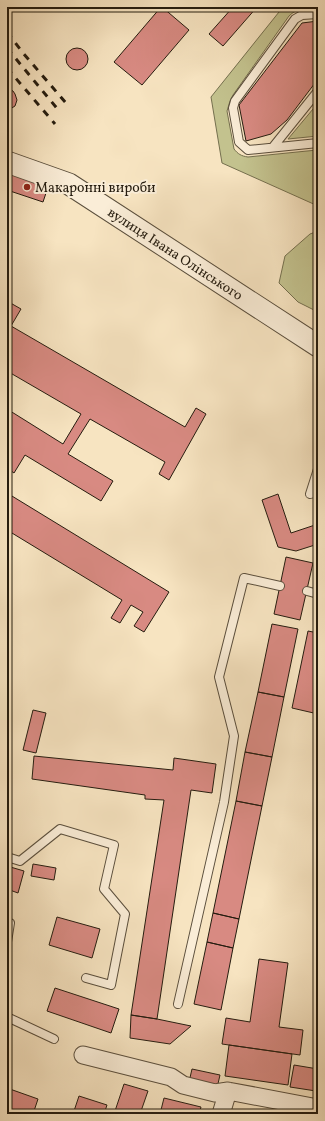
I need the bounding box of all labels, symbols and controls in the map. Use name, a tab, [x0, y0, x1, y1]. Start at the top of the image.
place label: Макаронні вироби	[35, 179, 156, 198]
marker: Макаронні вироби	[22, 182, 32, 192]
street label: вулиця Івана Олінського	[103, 204, 246, 306]

